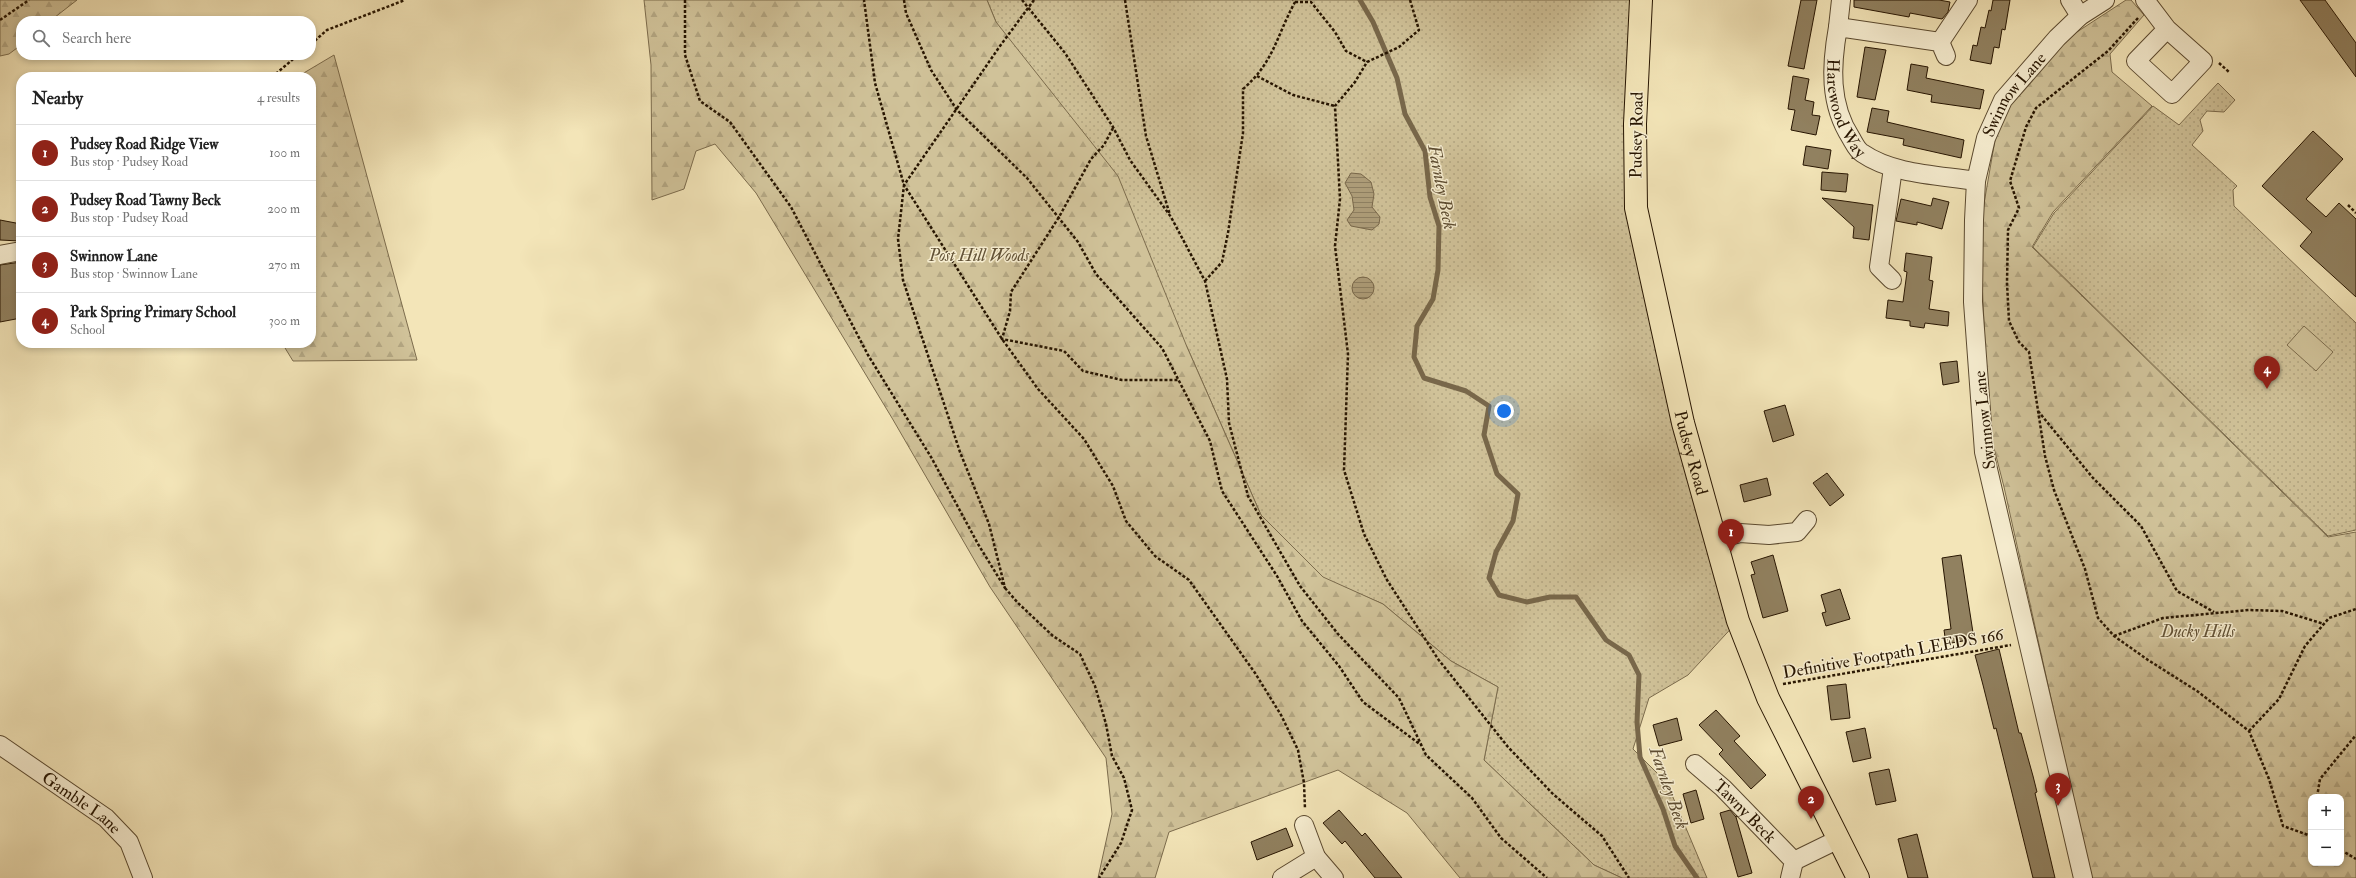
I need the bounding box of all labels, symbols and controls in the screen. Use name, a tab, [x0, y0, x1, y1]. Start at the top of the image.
search box	[16, 16, 316, 60]
icon: search	[30, 27, 52, 49]
text: Search here	[62, 29, 131, 48]
street label: Swinnow Lane	[1978, 48, 2051, 140]
street label: Harewood Way	[1822, 58, 1870, 164]
text: Nearby	[32, 88, 83, 109]
text: 4 results	[257, 90, 300, 106]
street label: Pudsey Road	[1625, 91, 1649, 179]
text: Pudsey Road Ridge View	[70, 135, 218, 154]
water label: Farnley Beck	[1422, 142, 1461, 231]
text: 1	[43, 145, 47, 161]
text: 100 m	[269, 145, 300, 161]
text: Bus stop · Pudsey Road	[70, 154, 188, 170]
text: Pudsey Road Tawny Beck	[70, 191, 221, 210]
text: 2	[42, 201, 48, 217]
text: 200 m	[267, 201, 300, 217]
text: Bus stop · Pudsey Road	[70, 210, 188, 226]
park label: Post Hill Woods	[928, 245, 1030, 266]
text: Swinnow Lane	[70, 247, 157, 266]
text: 3	[43, 257, 48, 273]
text: 270 m	[268, 257, 300, 273]
text: Bus stop · Swinnow Lane	[70, 266, 198, 282]
text: Park Spring Primary School	[70, 303, 236, 322]
text: 4	[41, 313, 49, 329]
text: 300 m	[269, 313, 300, 329]
text: School	[70, 322, 105, 338]
pin: 4	[2254, 356, 2280, 389]
street label: Swinnow Lane	[1969, 370, 2000, 470]
your location	[1494, 401, 1514, 421]
street label: Pudsey Road	[1670, 409, 1713, 498]
pin: 1	[1718, 519, 1744, 552]
park label: Ducky Hills	[2160, 621, 2235, 642]
street label: Definitive Footpath LEEDS 166	[1781, 623, 2007, 684]
water label: Farnley Beck	[1643, 743, 1693, 833]
street label: Gamble Lane	[38, 767, 125, 838]
pin: 3	[2045, 773, 2071, 806]
street label: Tawny Beck	[1710, 775, 1781, 848]
pin: 2	[1798, 786, 1824, 819]
map controls	[2308, 794, 2344, 866]
button: +	[2308, 794, 2344, 830]
button: −	[2308, 830, 2344, 866]

